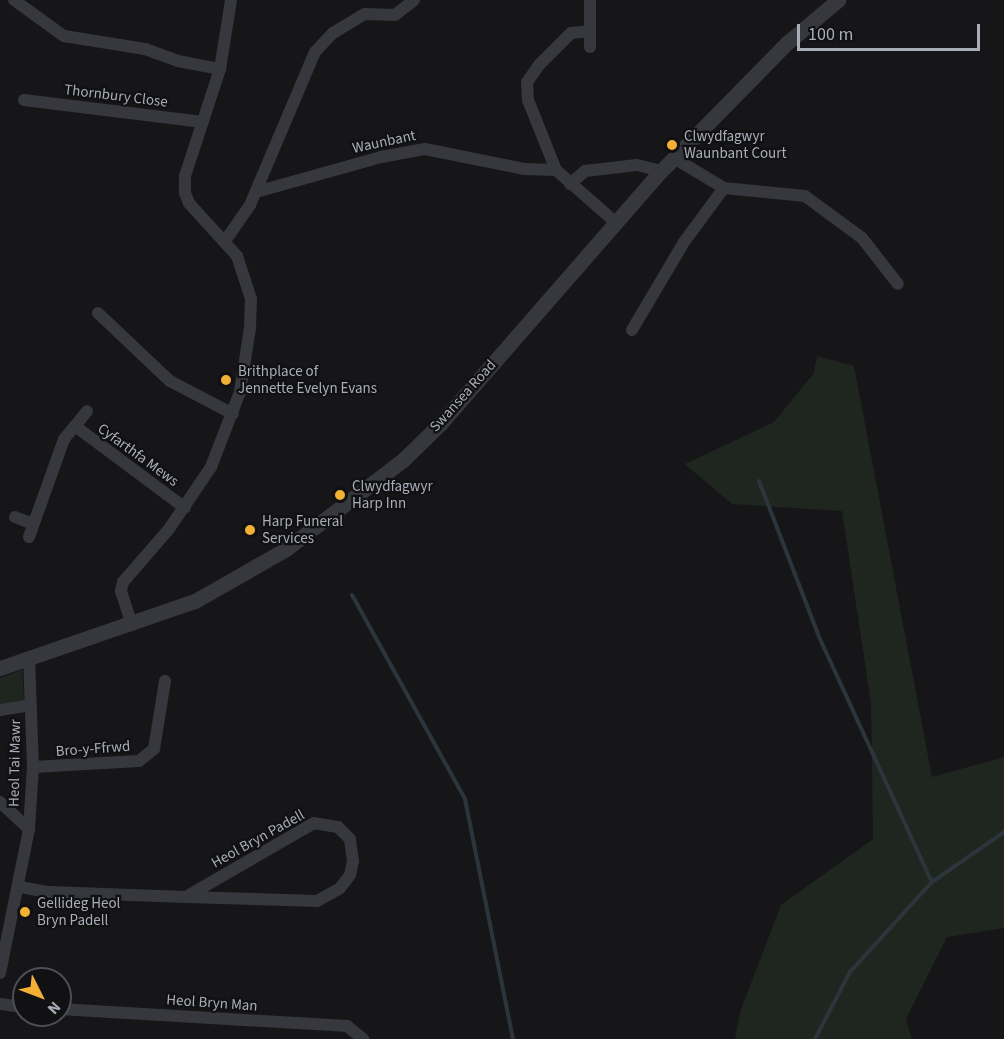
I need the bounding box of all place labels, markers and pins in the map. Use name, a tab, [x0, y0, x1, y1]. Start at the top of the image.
place label: Clwydfagwyr Waunbant Court	[684, 127, 787, 162]
marker: Clwydfagwyr Waunbant Court	[665, 138, 679, 152]
place label: Brithplace of Jennette Evelyn Evans	[238, 362, 377, 397]
marker: Brithplace of Jennette Evelyn Evans	[219, 373, 233, 387]
place label: Clwydfagwyr Harp Inn	[352, 477, 433, 512]
marker: Clwydfagwyr Harp Inn	[333, 488, 347, 502]
place label: Harp Funeral Services	[262, 512, 343, 547]
marker: Harp Funeral Services	[243, 523, 257, 537]
place label: Gellideg Heol Bryn Padell	[37, 894, 120, 929]
marker: Gellideg Heol Bryn Padell	[18, 905, 32, 919]

